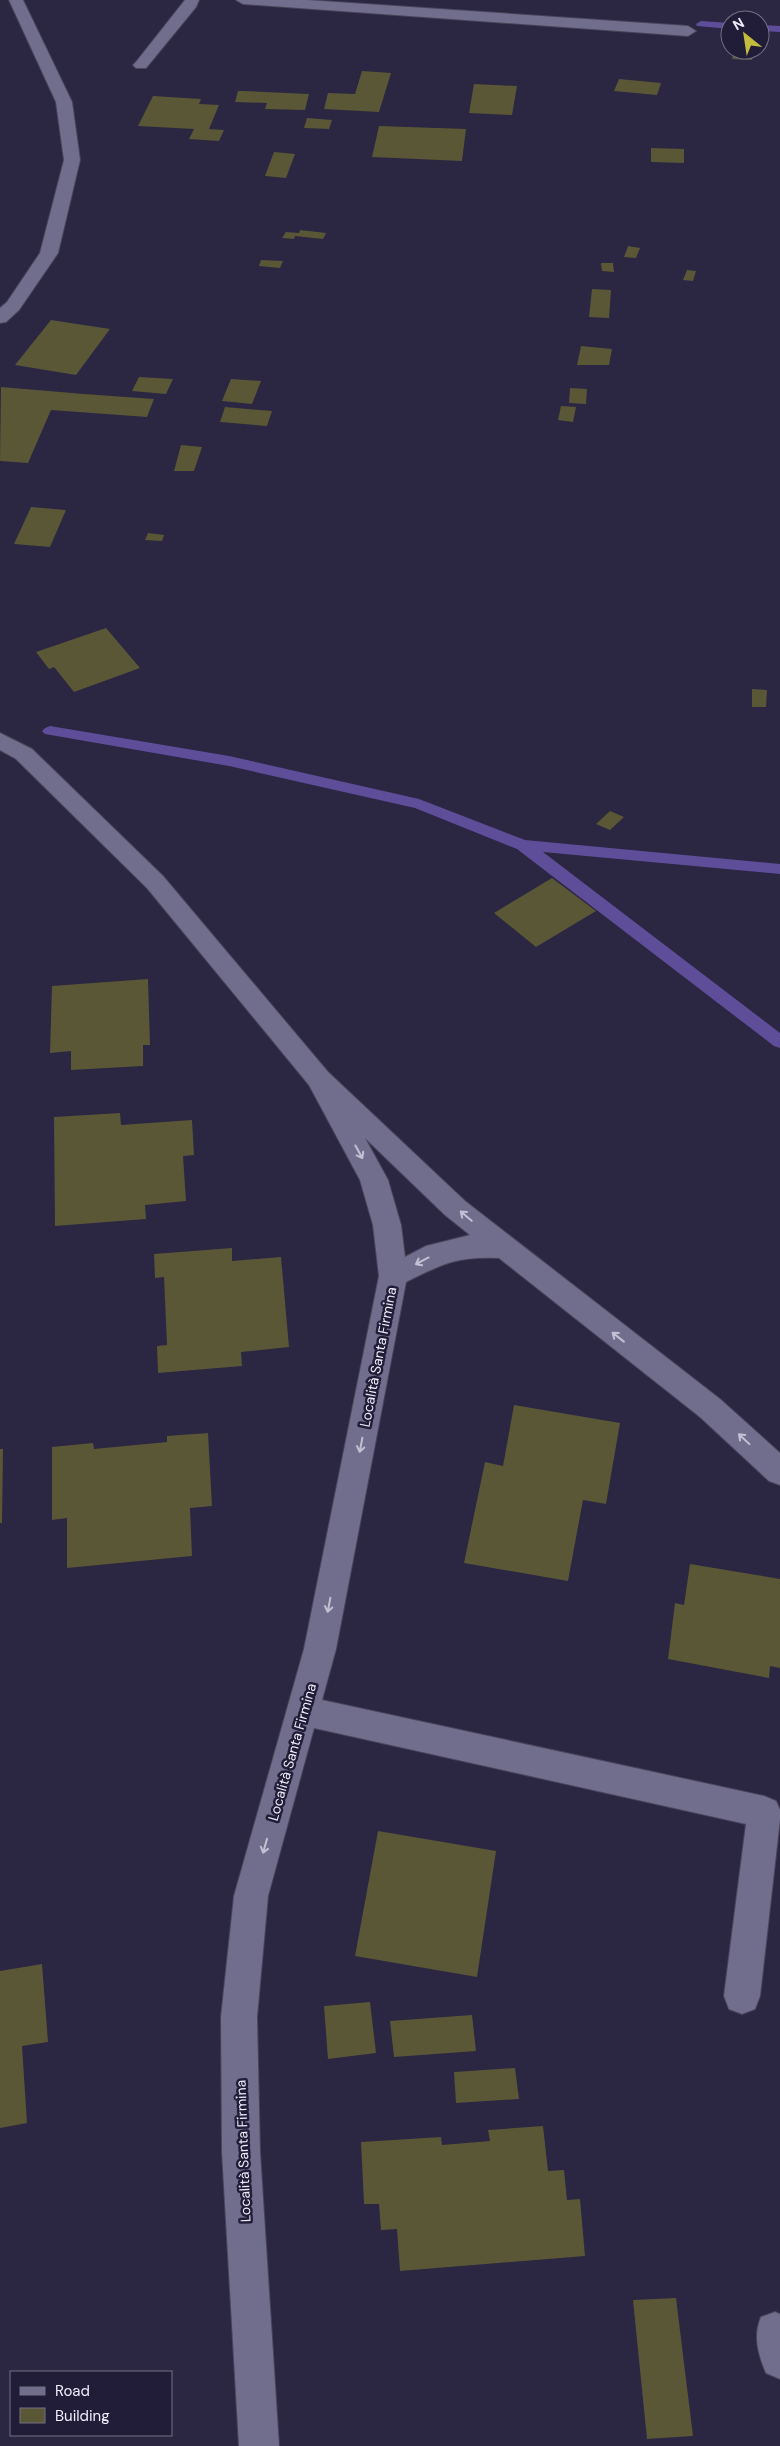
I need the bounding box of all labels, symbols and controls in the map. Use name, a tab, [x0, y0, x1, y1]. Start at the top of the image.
north arrow	[720, 10, 770, 60]
text: N	[730, 13, 747, 34]
one-way arrow	[355, 1144, 364, 1159]
one-way arrow	[460, 1211, 473, 1222]
one-way arrow	[415, 1256, 430, 1266]
street label: Località Santa Firmina	[356, 1285, 400, 1429]
one-way arrow	[612, 1331, 625, 1342]
one-way arrow	[738, 1433, 751, 1445]
one-way arrow	[355, 1437, 365, 1453]
one-way arrow	[323, 1596, 333, 1612]
street label: Località Santa Firmina	[264, 1681, 320, 1823]
one-way arrow	[260, 1838, 270, 1854]
street label: Località Santa Firmina	[232, 2080, 254, 2222]
legend	[10, 2371, 172, 2436]
text: Road	[55, 2381, 90, 2401]
text: Building	[55, 2406, 110, 2426]

